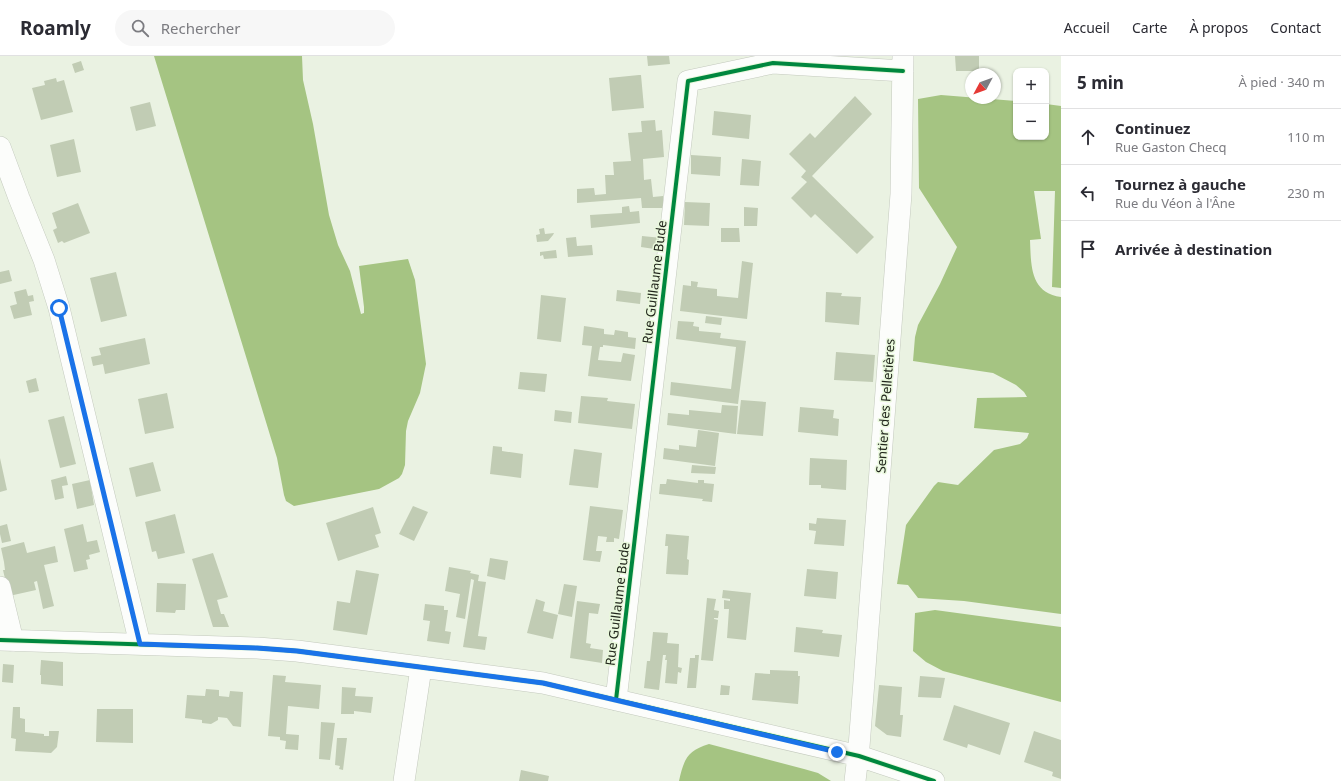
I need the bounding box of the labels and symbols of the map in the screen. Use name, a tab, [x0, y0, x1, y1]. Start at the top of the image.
north arrow	[965, 68, 1001, 104]
street label: Rue Guillaume Bude	[637, 219, 671, 345]
route start	[50, 299, 68, 317]
street label: Sentier des Pelletières	[871, 338, 899, 474]
street label: Rue Guillaume Bude	[600, 541, 634, 667]
route end	[828, 743, 846, 761]

